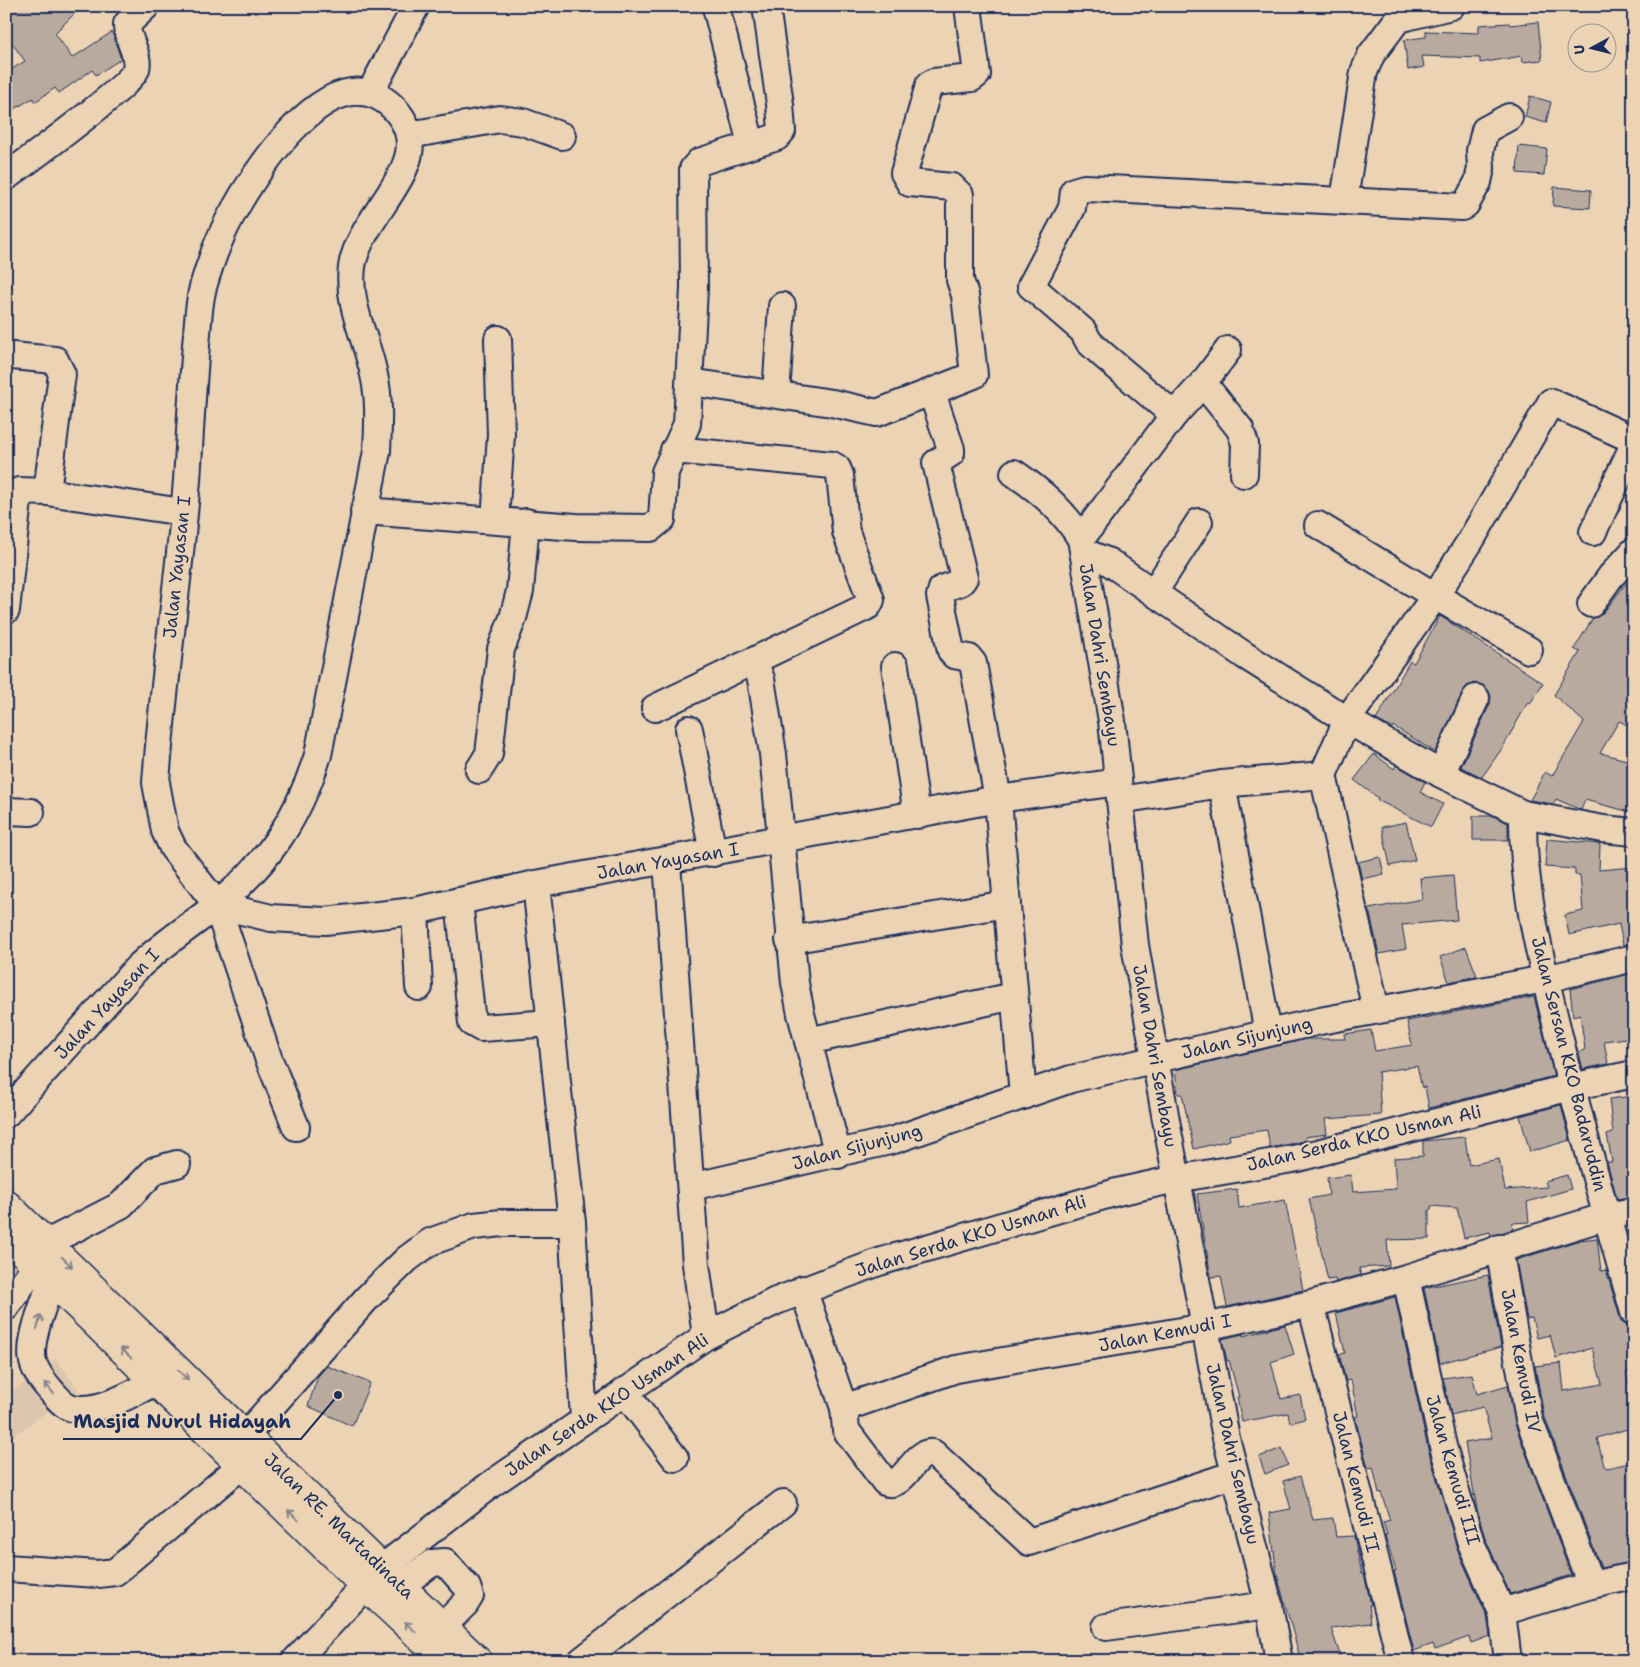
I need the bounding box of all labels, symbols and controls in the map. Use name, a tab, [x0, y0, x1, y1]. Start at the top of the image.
north arrow	[1568, 22, 1618, 72]
text: U	[1570, 44, 1589, 55]
street label: Jalan Yayasan I	[158, 494, 196, 640]
street label: Jalan Dahri Sembayu	[1074, 562, 1126, 748]
street label: Jalan Yayasan I	[595, 837, 741, 885]
street label: Jalan Sersan KKO Badaruddin	[1526, 934, 1612, 1194]
street label: Jalan Yayasan I	[49, 943, 165, 1065]
street label: Jalan Dahri Sembayu	[1127, 963, 1183, 1149]
street label: Jalan Sijunjung	[1179, 1011, 1315, 1065]
street label: Jalan Serda KKO Usman Ali	[1244, 1099, 1484, 1177]
street label: Jalan Sijunjung	[789, 1118, 925, 1176]
street label: Jalan Serda KKO Usman Ali	[852, 1189, 1090, 1283]
one-way arrow	[60, 1256, 73, 1268]
street label: Jalan Kemudi IV	[1495, 1287, 1547, 1435]
street label: Jalan Kemudi I	[1097, 1308, 1233, 1358]
one-way arrow	[35, 1315, 44, 1331]
street label: Jalan Serda KKO Usman Ali	[501, 1328, 713, 1482]
one-way arrow	[120, 1347, 132, 1359]
street label: Jalan Dahri Sembayu	[1200, 1361, 1266, 1547]
one-way arrow	[177, 1369, 190, 1381]
one-way arrow	[43, 1381, 54, 1394]
street label: Jalan Kemudi III	[1420, 1392, 1486, 1548]
callout: Masjid Nurul Hidayah	[63, 1405, 301, 1439]
text: Masjid Nurul Hidayah	[73, 1409, 291, 1434]
street label: Jalan Kemudi II	[1327, 1409, 1385, 1555]
street label: Jalan RE. Martadinata	[258, 1448, 420, 1604]
one-way arrow	[286, 1509, 299, 1521]
one-way arrow	[404, 1621, 416, 1633]

